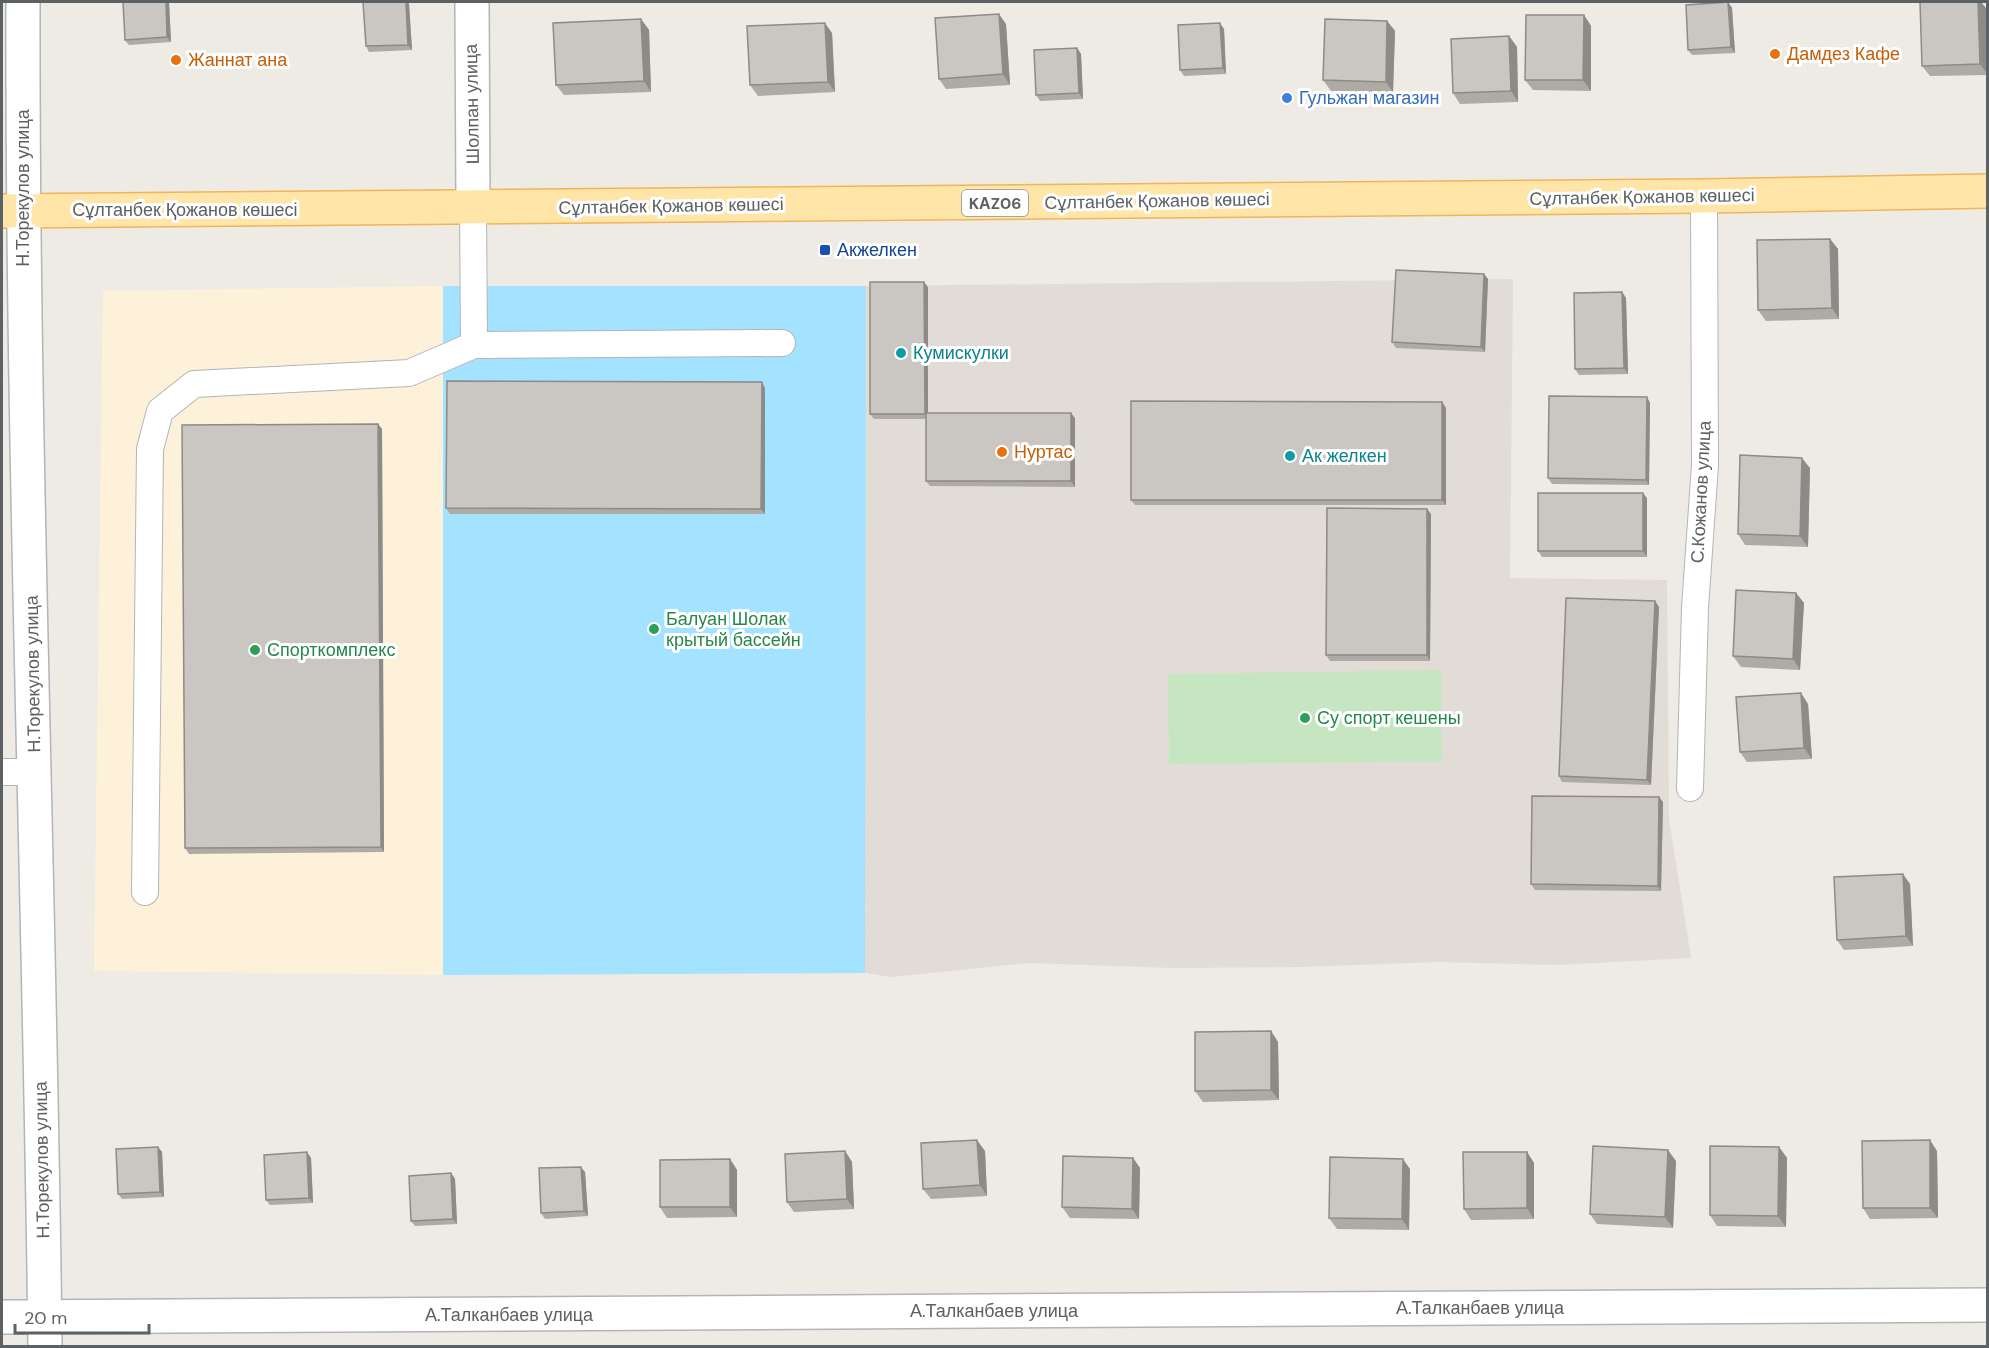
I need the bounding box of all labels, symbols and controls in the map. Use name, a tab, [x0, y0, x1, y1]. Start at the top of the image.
place label: Дамдез Кафе	[1787, 42, 1900, 66]
street label: Шолпан улица	[459, 43, 485, 164]
marker: Дамдез Кафе	[1768, 47, 1782, 61]
place label: Жаннат ана	[188, 48, 288, 72]
marker: Жаннат ана	[169, 53, 183, 67]
place label: Гульжан магазин	[1299, 86, 1439, 110]
marker: Гульжан магазин	[1280, 91, 1294, 105]
street label: Н.Торекулов улица	[11, 108, 35, 267]
street label: Сұлтанбек Қожанов көшесі	[1529, 183, 1755, 211]
street label: Сұлтанбек Қожанов көшесі	[1044, 187, 1270, 215]
road number: KАZ06	[962, 190, 1028, 216]
street label: Сұлтанбек Қожанов көшесі	[558, 192, 784, 220]
street label: Сұлтанбек Қожанов көшесі	[72, 198, 298, 222]
place label: Акжелкен	[837, 238, 917, 262]
marker: Акжелкен	[818, 243, 832, 257]
place label: Кумискулки	[913, 341, 1009, 365]
marker: Кумискулки	[894, 346, 908, 360]
street label: С.Кожанов улица	[1685, 419, 1717, 564]
place label: Нуртас	[1014, 440, 1072, 464]
place label: Ак желкен	[1302, 444, 1387, 468]
marker: Нуртас	[995, 445, 1009, 459]
marker: Ак желкен	[1283, 449, 1297, 463]
street label: Н.Торекулов улица	[20, 594, 46, 753]
place label: Балуан Шолак крытый бассейн	[666, 607, 801, 652]
marker: Балуан Шолак крытый бассейн	[647, 622, 661, 636]
place label: Спорткомплекс	[267, 638, 395, 662]
marker: Спорткомплекс	[248, 643, 262, 657]
place label: Су спорт кешены	[1317, 706, 1461, 730]
marker: Су спорт кешены	[1298, 711, 1312, 725]
street label: Н.Торекулов улица	[29, 1080, 55, 1239]
street label: А.Талканбаев улица	[1396, 1296, 1565, 1320]
scale bar	[15, 1297, 148, 1335]
street label: А.Талканбаев улица	[910, 1299, 1079, 1323]
street label: А.Талканбаев улица	[425, 1303, 594, 1327]
text: 20 m	[24, 1306, 67, 1330]

